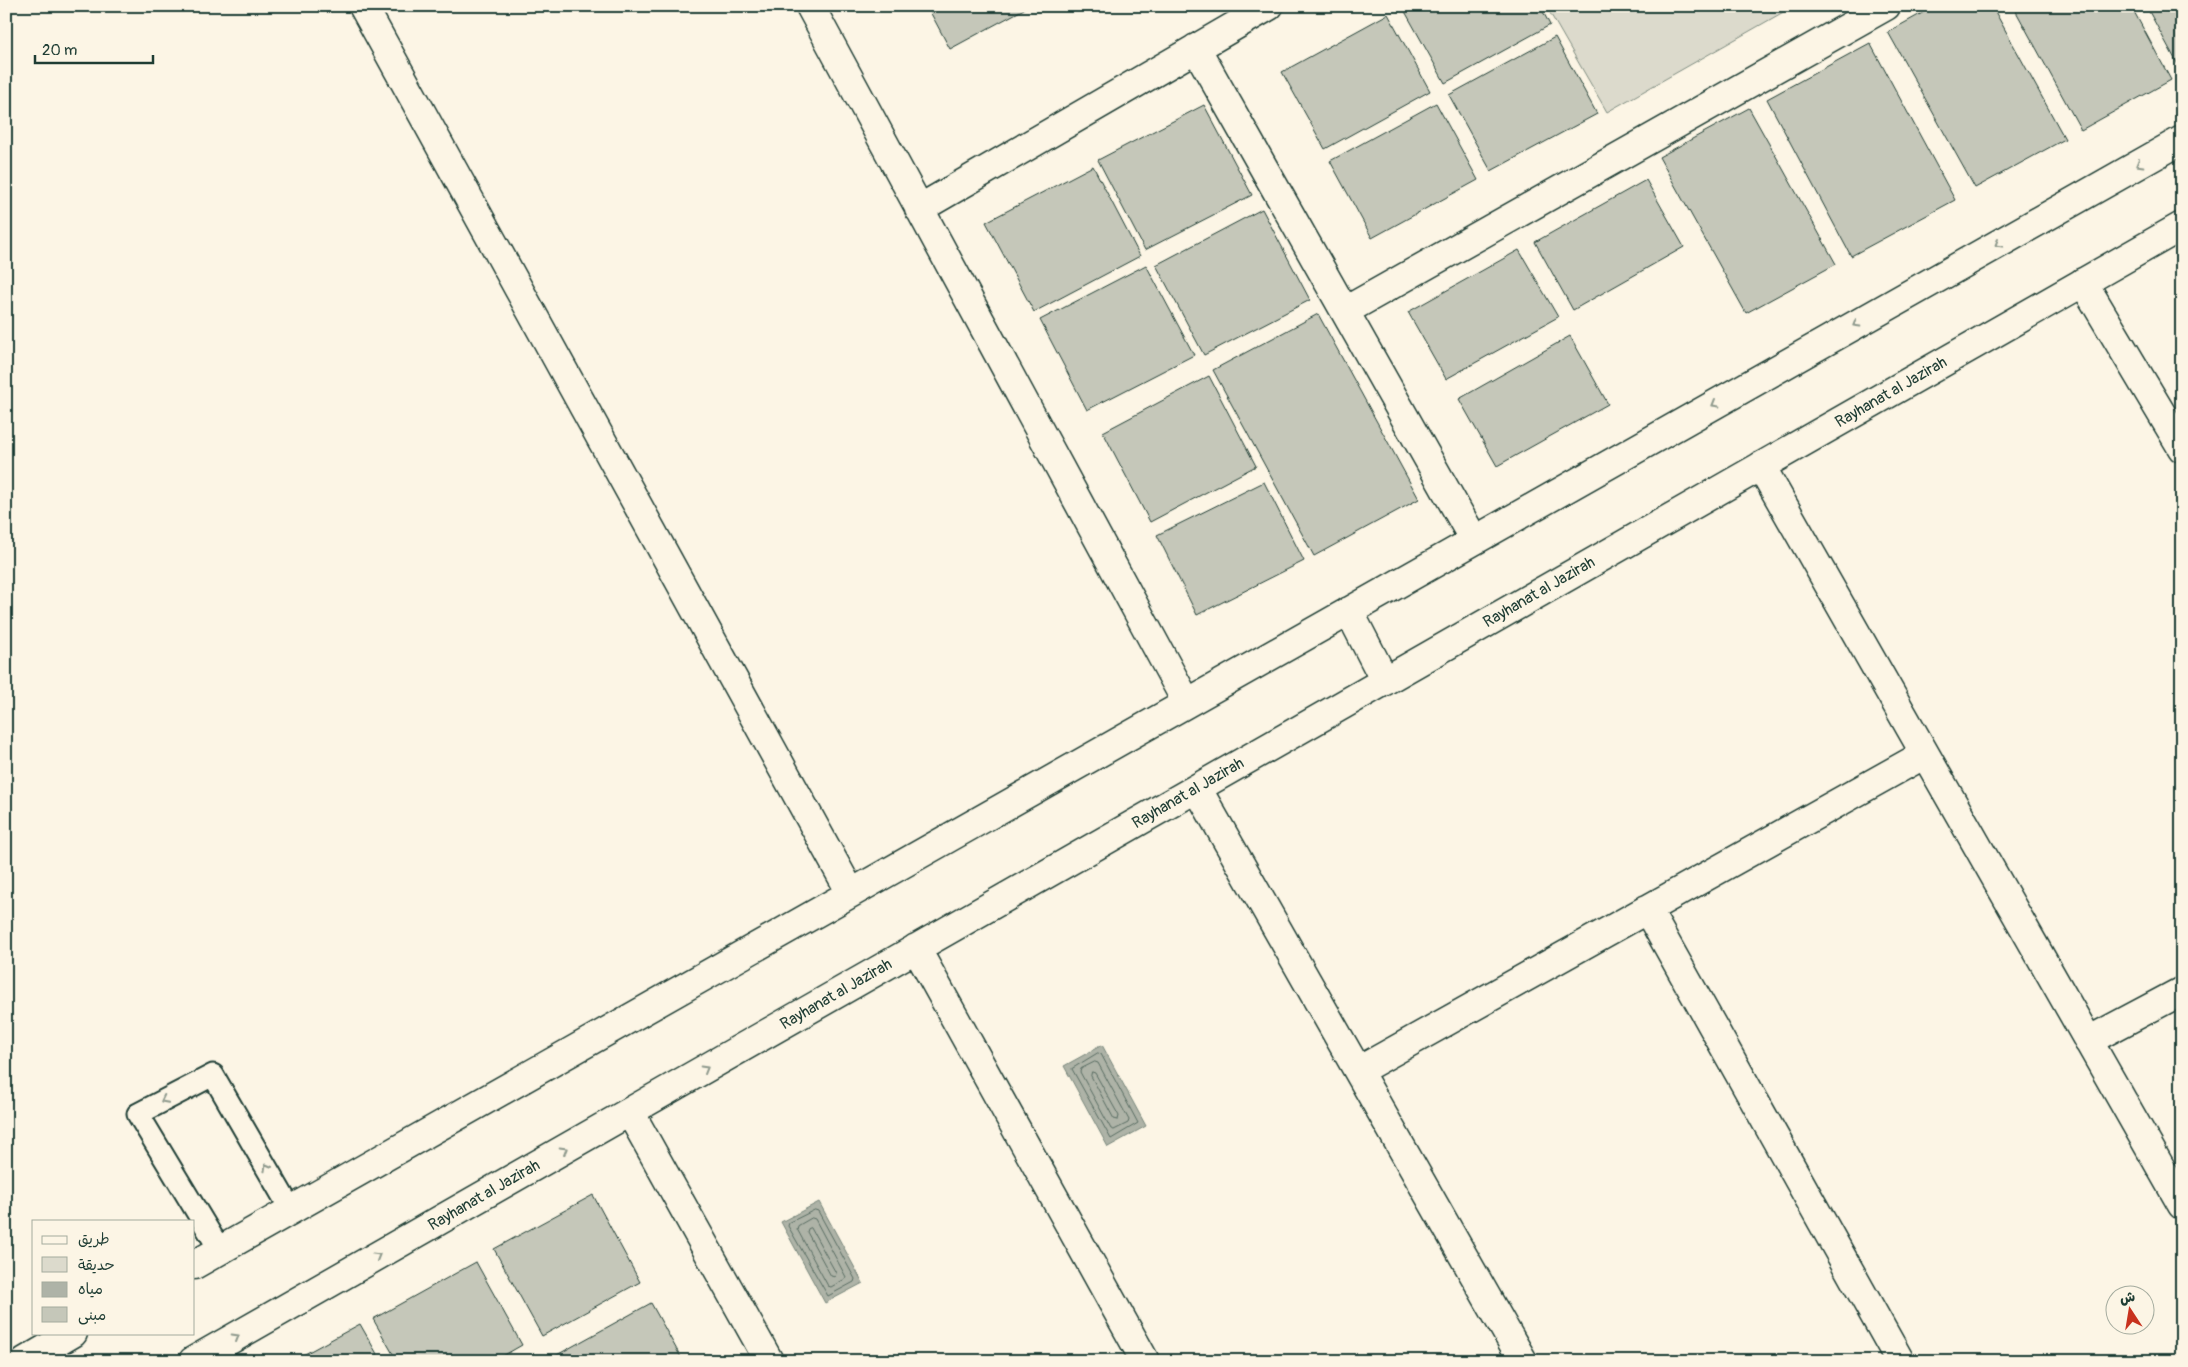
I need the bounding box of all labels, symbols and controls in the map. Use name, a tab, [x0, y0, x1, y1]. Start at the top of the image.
scale bar	[35, 32, 152, 64]
text: 20 m	[42, 41, 77, 60]
one-way arrow	[2136, 157, 2145, 167]
one-way arrow	[1994, 237, 2003, 247]
one-way arrow	[1853, 318, 1862, 328]
street label: Rayhanat al Jazirah	[1832, 352, 1950, 432]
one-way arrow	[1711, 398, 1720, 408]
street label: Rayhanat al Jazirah	[1480, 552, 1598, 632]
street label: Rayhanat al Jazirah	[1129, 753, 1247, 833]
street label: Rayhanat al Jazirah	[777, 954, 895, 1034]
one-way arrow	[699, 1065, 708, 1075]
one-way arrow	[160, 1094, 169, 1104]
one-way arrow	[558, 1146, 567, 1156]
street label: Rayhanat al Jazirah	[425, 1155, 543, 1235]
one-way arrow	[263, 1164, 273, 1173]
legend	[32, 1220, 195, 1334]
text: طريق	[78, 1230, 110, 1249]
one-way arrow	[372, 1252, 381, 1262]
text: حديقة	[78, 1256, 115, 1275]
text: مياه	[78, 1280, 103, 1299]
north arrow	[2106, 1284, 2156, 1334]
text: ش	[2118, 1288, 2137, 1308]
text: مبنى	[78, 1306, 106, 1325]
one-way arrow	[230, 1333, 239, 1343]

